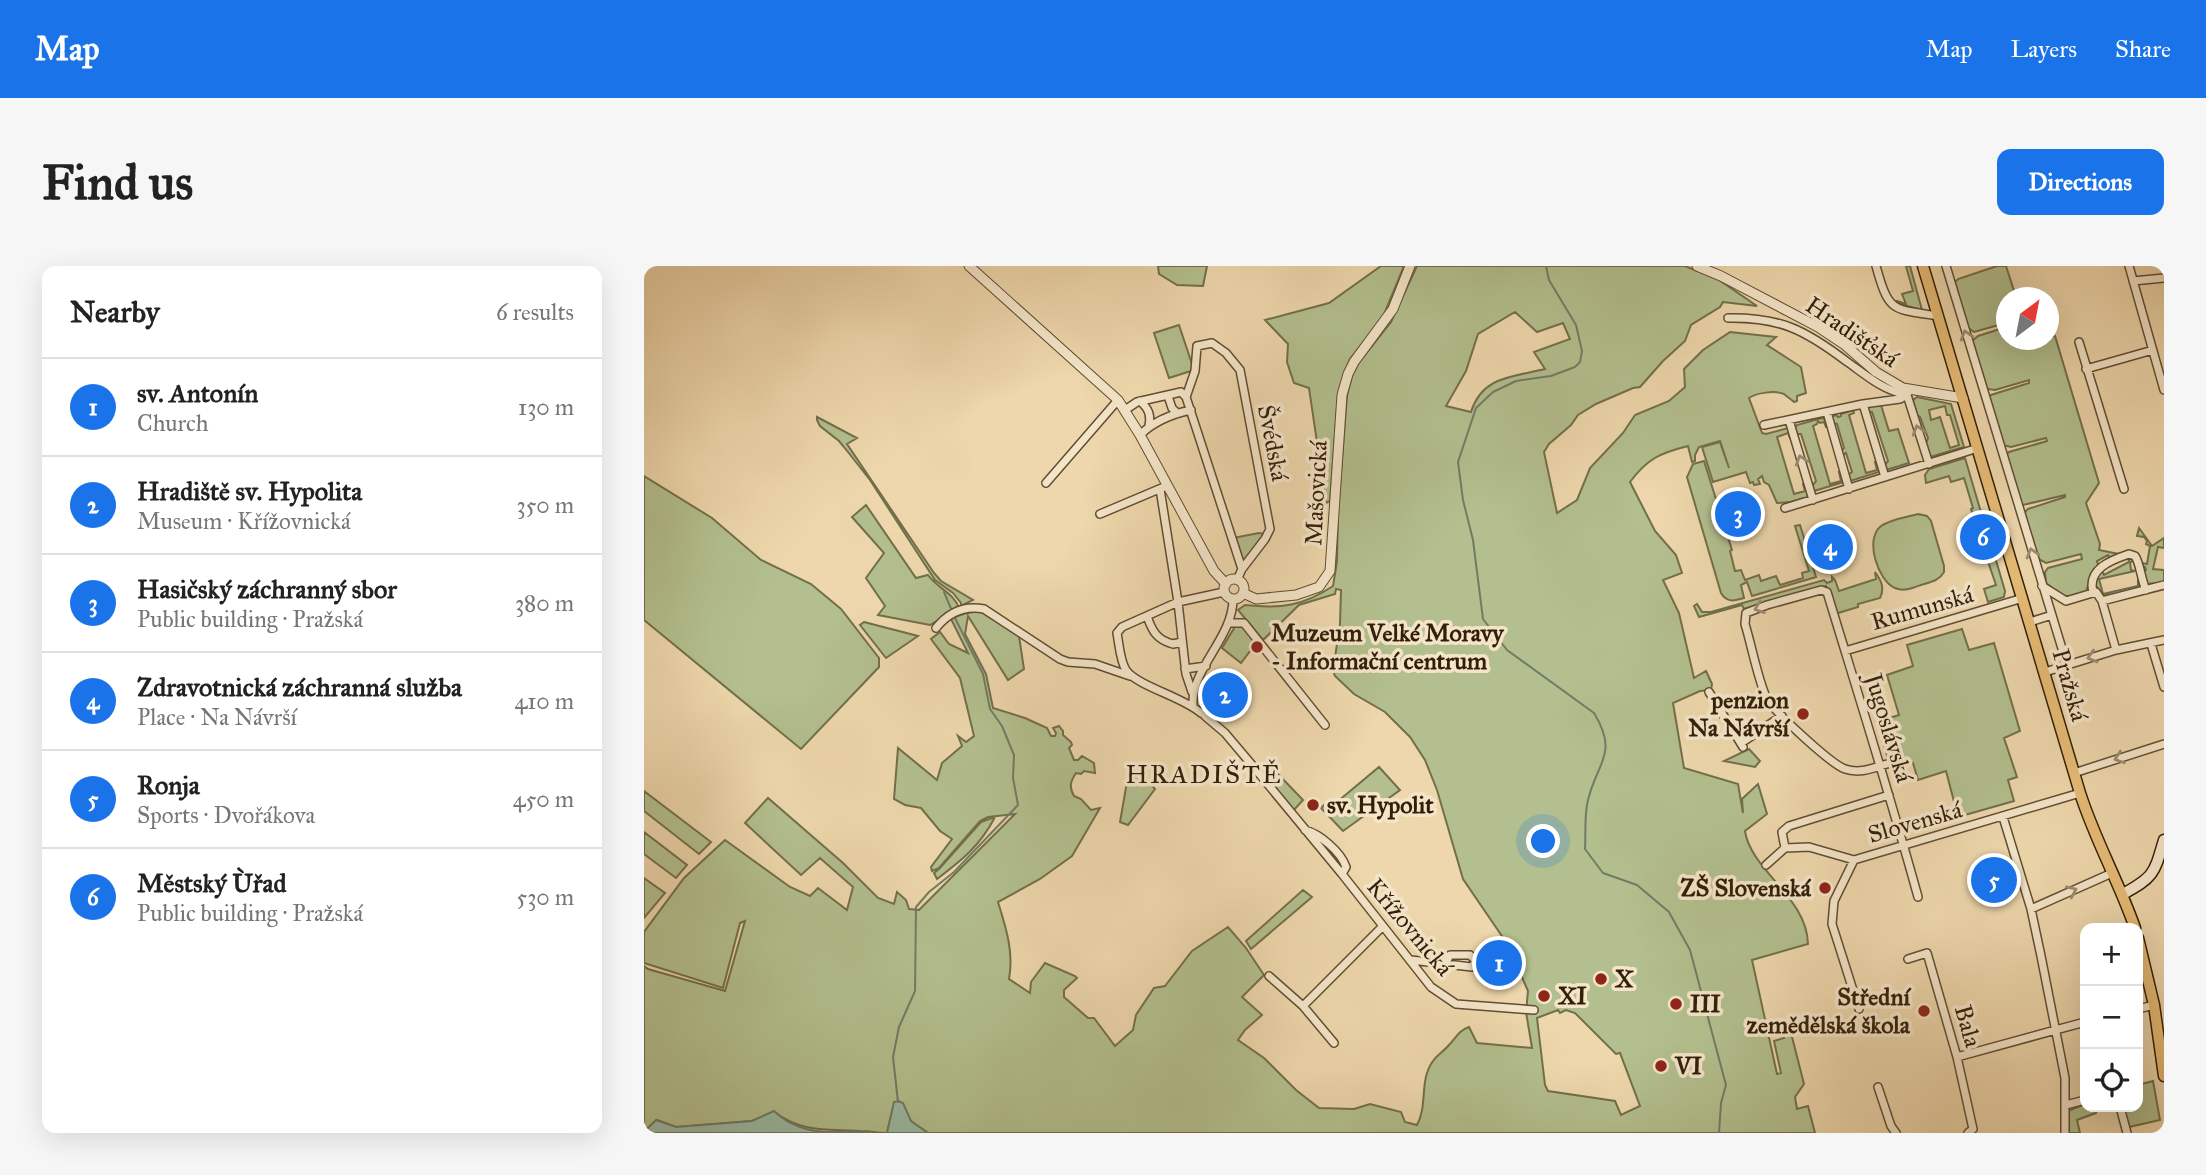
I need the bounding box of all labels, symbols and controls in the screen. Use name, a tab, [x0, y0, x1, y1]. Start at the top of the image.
text: Map	[35, 29, 99, 69]
text: Map	[1926, 34, 1973, 64]
text: Layers	[2011, 34, 2077, 64]
text: Share	[2115, 34, 2171, 64]
button: Directions	[1997, 149, 2164, 215]
text: Find us	[42, 153, 193, 212]
north arrow	[1996, 287, 2059, 350]
street label: Hradišťská	[1800, 290, 1905, 374]
text: Nearby	[70, 294, 160, 330]
text: 6 results	[496, 298, 574, 326]
one-way arrow	[1959, 329, 1974, 341]
text: sv. Antonín	[137, 377, 258, 409]
text: 1	[88, 393, 98, 421]
text: 130 m	[518, 393, 574, 421]
street label: Švédská	[1251, 402, 1295, 484]
text: Church	[137, 409, 209, 437]
one-way arrow	[1912, 424, 1927, 436]
street label: Mašovická	[1298, 439, 1334, 546]
one-way arrow	[1795, 454, 1810, 466]
text: Hradiště sv. Hypolita	[137, 475, 362, 507]
pin: 3	[1715, 488, 1761, 540]
text: 2	[87, 491, 99, 519]
text: 350 m	[516, 491, 574, 519]
text: Museum · Křížovnická	[137, 507, 351, 535]
pin: 6	[1960, 511, 2006, 563]
pin: 4	[1807, 521, 1853, 573]
one-way arrow	[2025, 547, 2040, 559]
text: Hasičský záchranný sbor	[137, 573, 397, 605]
street label: Rumunská	[1867, 579, 1978, 637]
text: 3	[88, 589, 98, 617]
text: 380 m	[515, 589, 574, 617]
one-way arrow	[1753, 600, 1765, 614]
text: Public building · Pražská	[137, 605, 363, 633]
place label: Muzeum Velké Moravy - Informační centrum	[1271, 618, 1505, 676]
marker: Muzeum Velké Moravy - Informační centrum	[1249, 639, 1265, 655]
street label: Pražská	[2045, 645, 2095, 725]
one-way arrow	[2086, 649, 2098, 664]
street label: Jugoslávská	[1857, 667, 1920, 787]
pin: 2	[1202, 669, 1248, 721]
text: Zdravotnická záchranná služba	[137, 671, 462, 703]
place label: penzion Na Návrší	[1688, 685, 1790, 743]
text: 4	[87, 687, 99, 715]
text: 410 m	[515, 687, 574, 715]
text: Place · Na Návrší	[137, 703, 297, 731]
marker: penzion Na Návrší	[1795, 706, 1811, 722]
one-way arrow	[2113, 750, 2126, 764]
district label: HRADIŠTĚ	[1125, 758, 1283, 790]
text: Ronja	[137, 769, 200, 801]
text: 5	[88, 785, 98, 813]
text: 450 m	[513, 785, 574, 813]
place label: sv. Hypolit	[1327, 790, 1434, 820]
street label: Slovenská	[1865, 794, 1966, 850]
marker: sv. Hypolit	[1305, 797, 1321, 813]
text: Sports · Dvořákova	[137, 801, 315, 829]
your location	[1526, 824, 1560, 858]
pin: 5	[1971, 854, 2017, 906]
text: Městský Ùřad	[137, 867, 287, 899]
street label: Křížovnická	[1360, 872, 1460, 983]
place label: ZŠ Slovenská	[1681, 873, 1812, 903]
marker: ZŠ Slovenská	[1817, 880, 1833, 896]
text: 6	[87, 883, 99, 911]
text: 530 m	[516, 883, 574, 911]
one-way arrow	[2065, 885, 2077, 899]
text: Public building · Pražská	[137, 899, 363, 927]
map controls	[2080, 923, 2143, 1112]
button: +	[2080, 923, 2143, 986]
pin: 1	[1476, 937, 1522, 989]
place label: X	[1614, 964, 1634, 994]
marker: X	[1593, 971, 1609, 987]
place label: XI	[1557, 981, 1587, 1011]
place label: Střední zemědělská škola	[1747, 982, 1911, 1040]
button: −	[2080, 986, 2143, 1049]
marker: XI	[1536, 988, 1552, 1004]
place label: III	[1690, 989, 1721, 1019]
marker: III	[1668, 996, 1684, 1012]
street label: Bala	[1948, 1001, 1989, 1051]
marker: Střední zemědělská škola	[1916, 1003, 1932, 1019]
button: locate	[2080, 1049, 2143, 1112]
place label: VI	[1674, 1051, 1702, 1081]
marker: VI	[1653, 1058, 1669, 1074]

